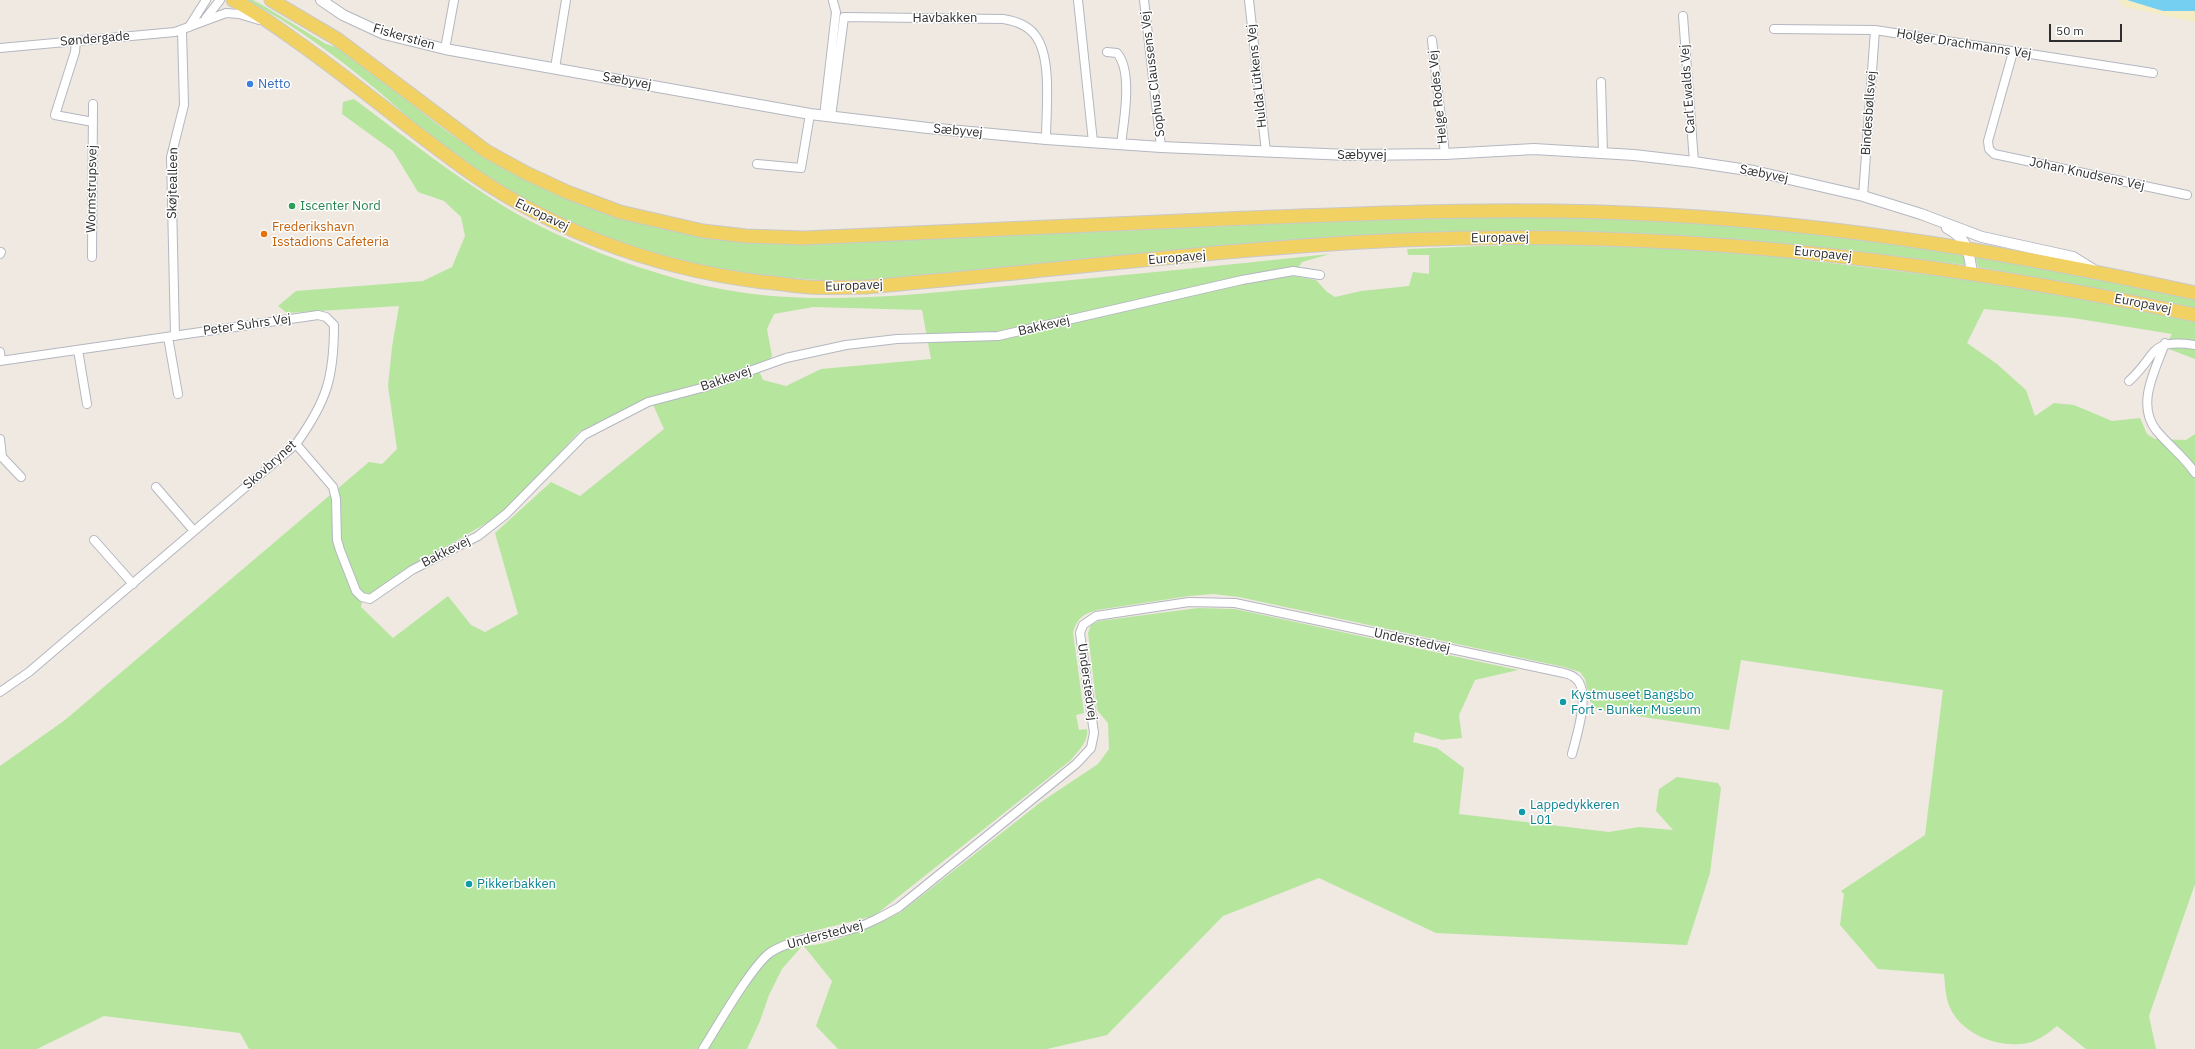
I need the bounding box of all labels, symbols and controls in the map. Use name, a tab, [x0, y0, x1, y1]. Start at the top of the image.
street label: Havbakken	[913, 10, 977, 26]
street label: Sophus Claussens Vej	[1138, 10, 1168, 138]
scale bar	[2051, 16, 2124, 42]
street label: Fiskerstien	[371, 21, 437, 53]
street label: Hulda Lütkens Vej	[1244, 23, 1270, 129]
text: 50 m	[2056, 23, 2084, 38]
street label: Holger Drachmanns Vej	[1895, 26, 2033, 62]
street label: Søndergade	[59, 28, 131, 50]
street label: Carl Ewalds Vej	[1677, 44, 1699, 134]
street label: Helge Rodes Vej	[1425, 49, 1451, 145]
street label: Sæbyvej	[601, 69, 653, 93]
street label: Bindesbøllsvej	[1858, 70, 1880, 156]
place label: Netto	[258, 76, 291, 92]
marker: Netto	[245, 79, 255, 89]
street label: Sæbyvej	[933, 121, 983, 141]
street label: Wormstrupsvej	[83, 145, 101, 233]
street label: Skøjtealleen	[165, 147, 181, 219]
street label: Sæbyvej	[1337, 147, 1387, 163]
street label: Johan Knudsens Vej	[2028, 154, 2146, 194]
street label: Sæbyvej	[1738, 162, 1790, 186]
street label: Europavej	[513, 195, 571, 235]
place label: Iscenter Nord	[300, 198, 381, 214]
marker: Iscenter Nord	[287, 201, 297, 211]
place label: Frederikshavn Isstadions Cafeteria	[272, 219, 389, 250]
marker: Frederikshavn Isstadions Cafeteria	[259, 229, 269, 239]
street label: Europavej	[1471, 230, 1529, 246]
street label: Europavej	[1793, 243, 1853, 265]
street label: Europavej	[1147, 248, 1207, 268]
street label: Europavej	[825, 277, 883, 295]
street label: Europavej	[2113, 291, 2173, 317]
street label: Peter Suhrs Vej	[202, 311, 292, 339]
street label: Bakkevej	[1017, 312, 1071, 340]
street label: Bakkevej	[699, 363, 753, 395]
street label: Skovbrynet	[240, 437, 300, 493]
street label: Bakkevej	[419, 533, 473, 571]
street label: Understedvej	[1372, 625, 1452, 657]
street label: Understedvej	[1074, 642, 1100, 722]
place label: Kystmuseet Bangsbo Fort - Bunker Museum	[1571, 687, 1701, 718]
marker: Kystmuseet Bangsbo Fort - Bunker Museum	[1558, 697, 1568, 707]
place label: Lappedykkeren L01	[1530, 797, 1620, 828]
marker: Lappedykkeren L01	[1517, 807, 1527, 817]
place label: Pikkerbakken	[477, 876, 556, 892]
marker: Pikkerbakken	[464, 879, 474, 889]
street label: Understedvej	[785, 917, 865, 953]

